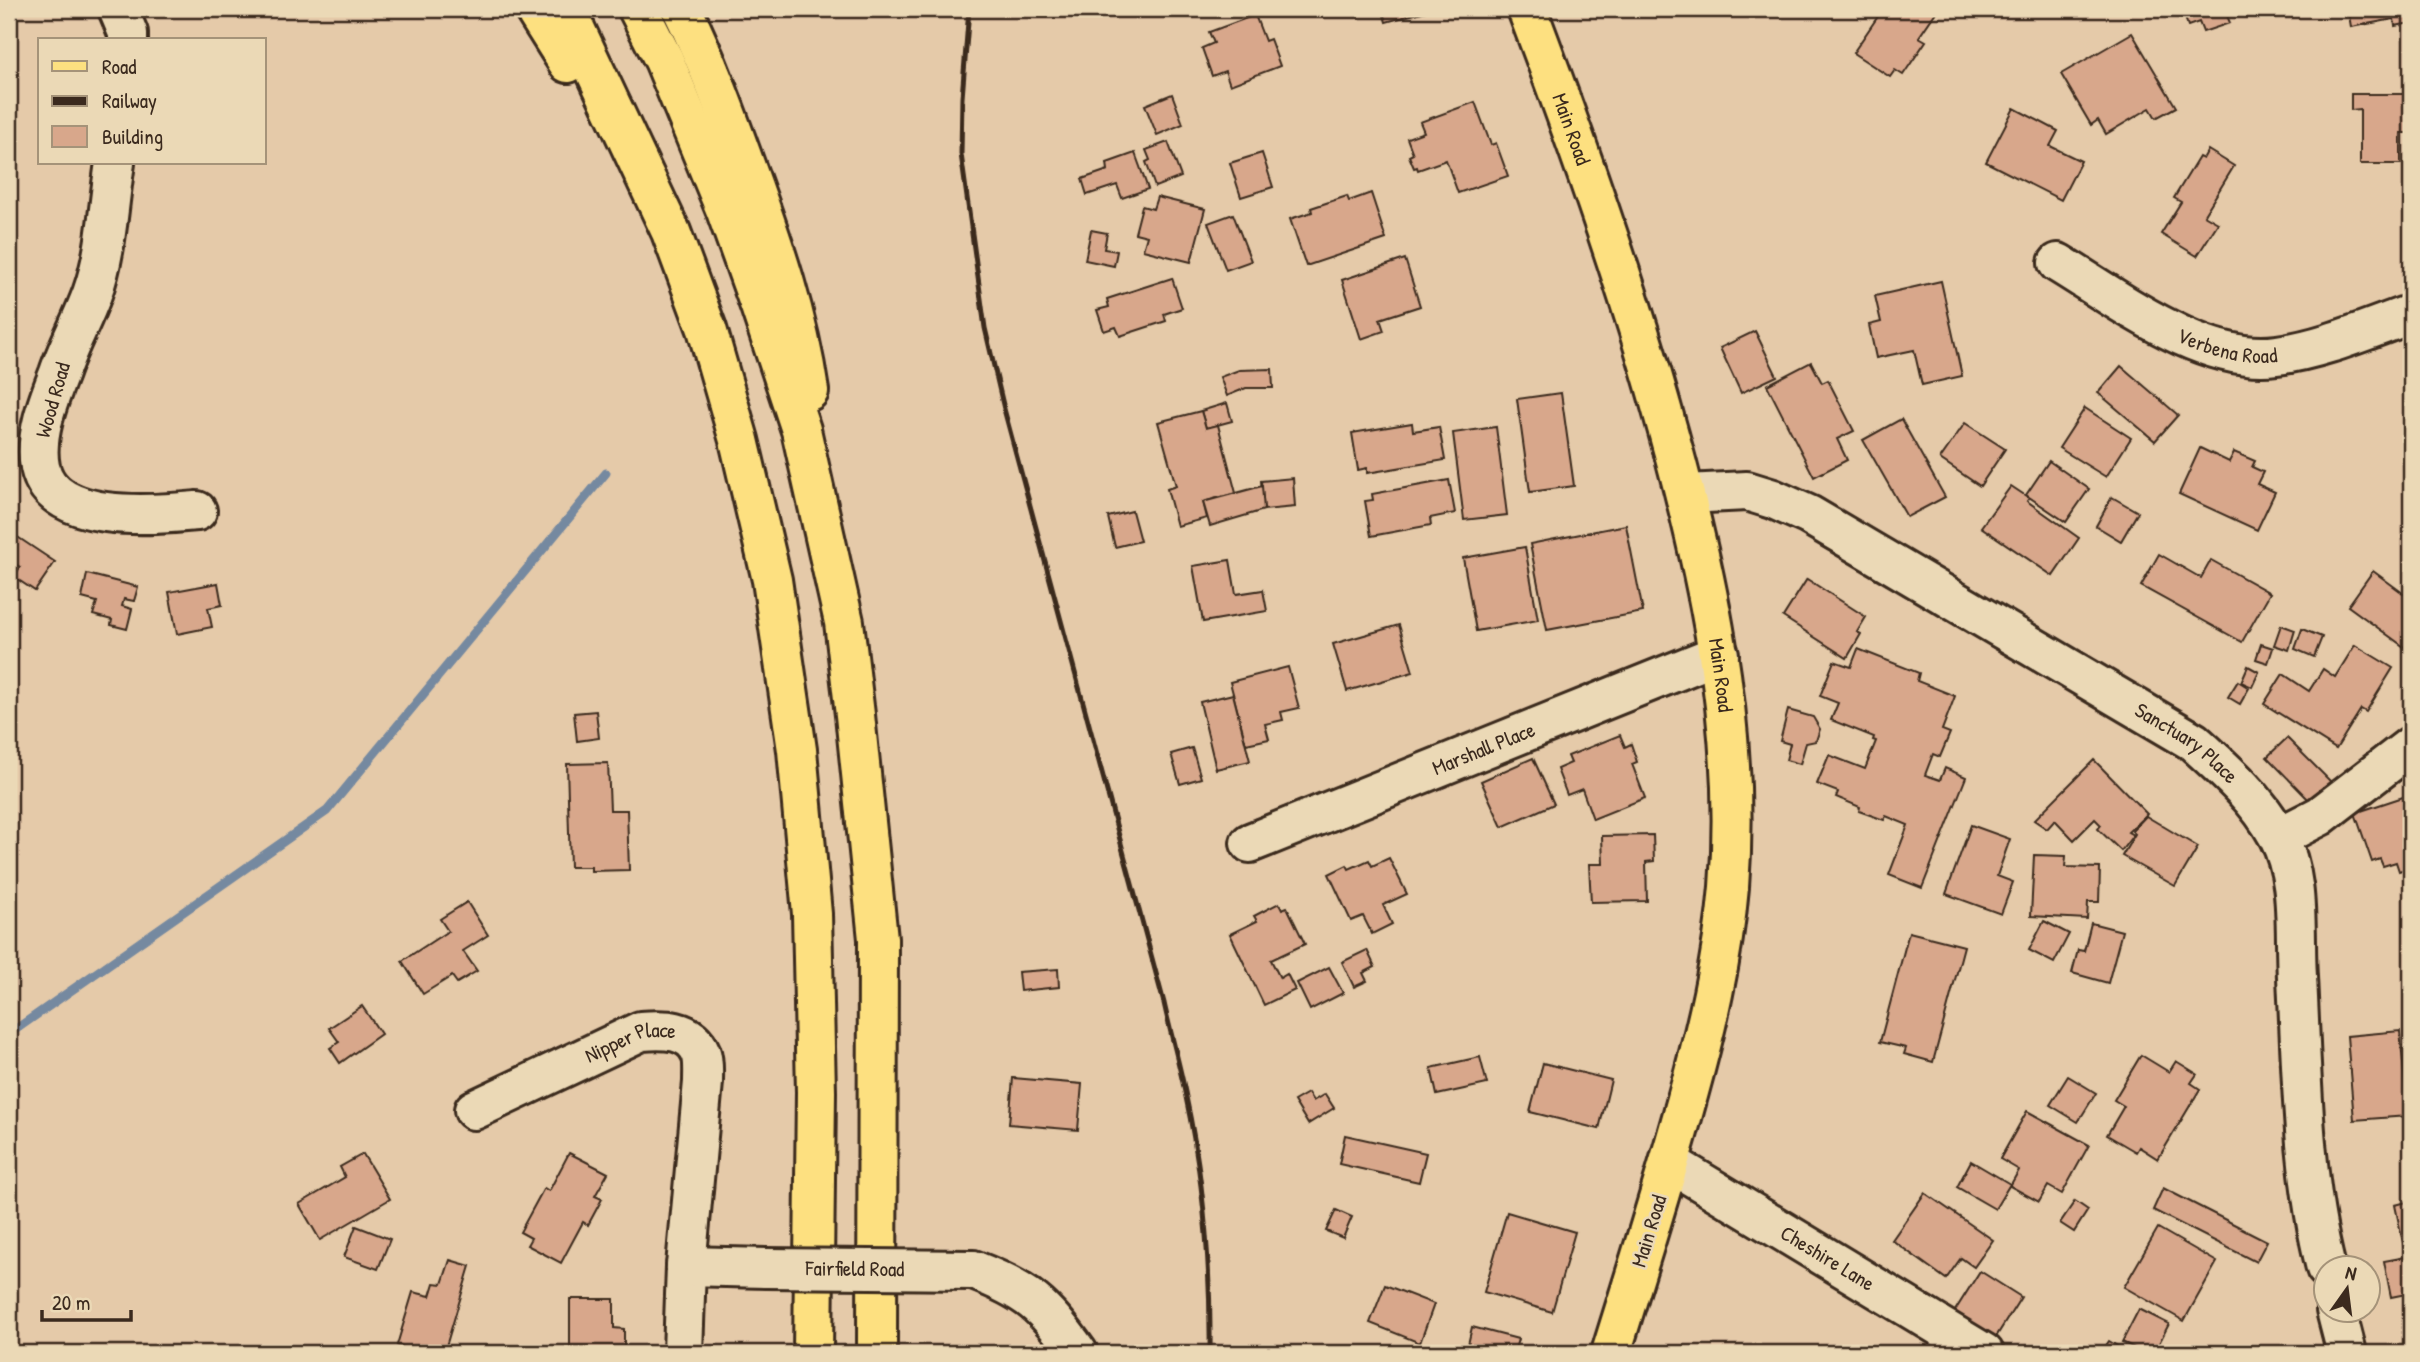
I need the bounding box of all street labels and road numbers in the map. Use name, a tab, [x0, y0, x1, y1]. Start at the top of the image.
street label: Main Road	[1545, 89, 1598, 169]
street label: Verbena Road	[2173, 320, 2278, 370]
street label: Wood Road	[28, 359, 77, 441]
street label: Main Road	[1702, 636, 1741, 713]
street label: Sanctuary Place	[2130, 695, 2245, 790]
street label: Marshall Place	[1428, 715, 1539, 782]
street label: Nipper Place	[580, 1015, 679, 1070]
street label: Main Road	[1624, 1191, 1673, 1271]
street label: Cheshire Lane	[1775, 1218, 1880, 1298]
street label: Fairfield Road	[804, 1253, 905, 1283]

